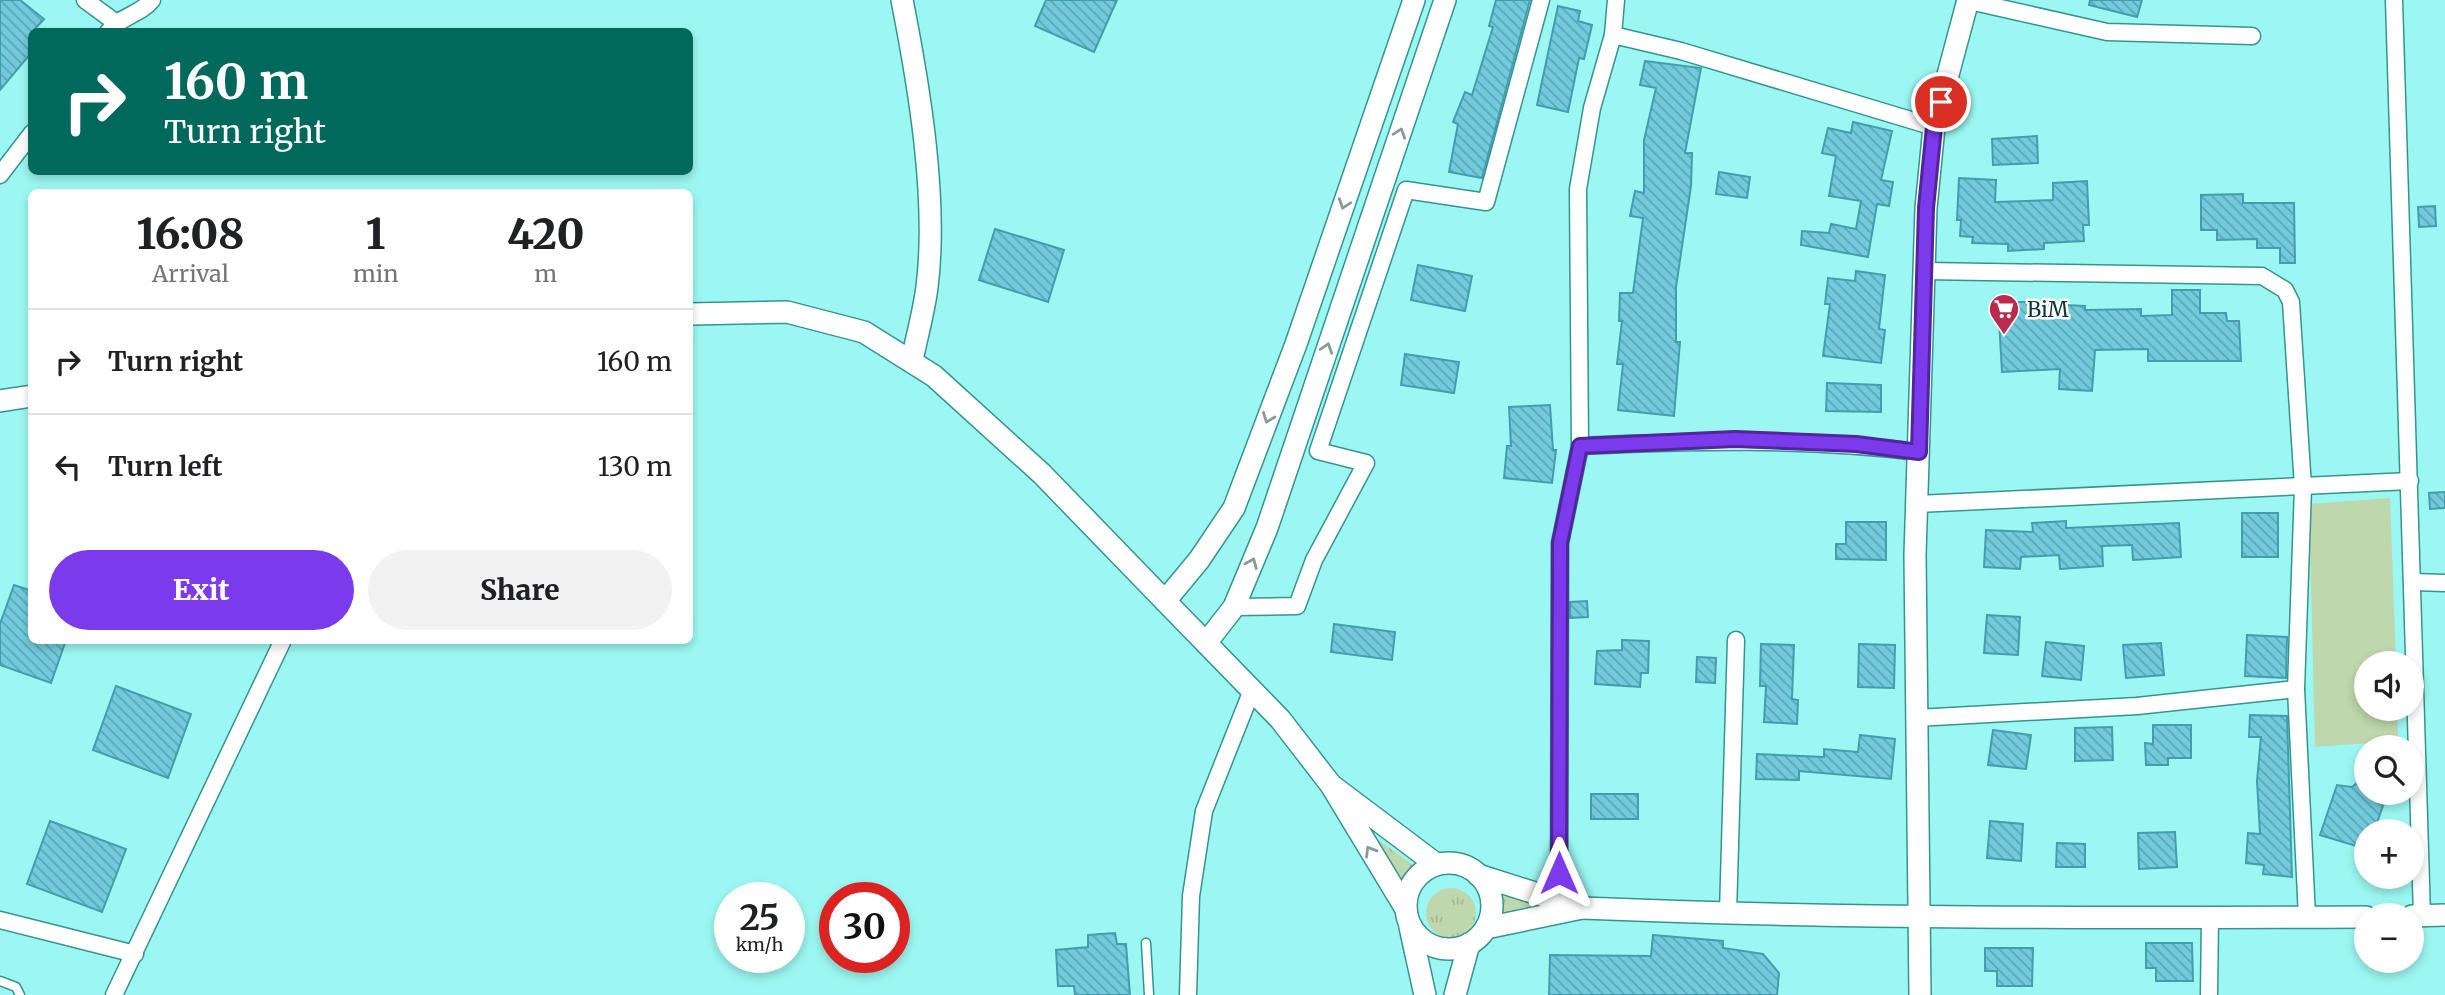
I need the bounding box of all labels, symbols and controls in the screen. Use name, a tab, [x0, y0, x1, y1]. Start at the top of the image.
text: 160 m	[164, 51, 308, 112]
icon: right	[49, 56, 140, 147]
pin	[1911, 72, 1971, 132]
icon: arrive	[1922, 83, 1960, 121]
text: Turn right	[164, 112, 326, 152]
one-way arrow	[1392, 127, 1406, 139]
one-way arrow	[1338, 197, 1352, 209]
text: 16:08	[137, 208, 244, 260]
text: 1	[366, 208, 385, 260]
text: 420	[507, 208, 584, 260]
text: Arrival	[152, 259, 229, 288]
text: min	[353, 259, 398, 288]
text: m	[534, 259, 557, 288]
supermarket icon: BiM	[1987, 292, 2021, 336]
place label: BiM	[2027, 296, 2069, 323]
icon: right	[49, 343, 87, 381]
one-way arrow	[1319, 343, 1333, 355]
text: Turn right	[108, 345, 243, 378]
text: 160 m	[597, 345, 672, 378]
one-way arrow	[1263, 411, 1277, 423]
icon: left	[49, 448, 87, 486]
text: Turn left	[108, 450, 222, 483]
text: 130 m	[598, 450, 672, 483]
button: Exit	[49, 550, 354, 630]
button: Share	[368, 550, 672, 630]
one-way arrow	[1244, 558, 1258, 570]
map controls	[2354, 651, 2424, 973]
button: sound	[2354, 651, 2424, 721]
button: search	[2354, 735, 2424, 805]
button: +	[2354, 819, 2424, 889]
position arrow	[1522, 836, 1596, 910]
one-way arrow	[1366, 845, 1379, 858]
speed limit sign: 30	[819, 882, 910, 973]
text: 25	[739, 896, 780, 940]
button: −	[2354, 903, 2424, 973]
text: km/h	[736, 933, 783, 956]

